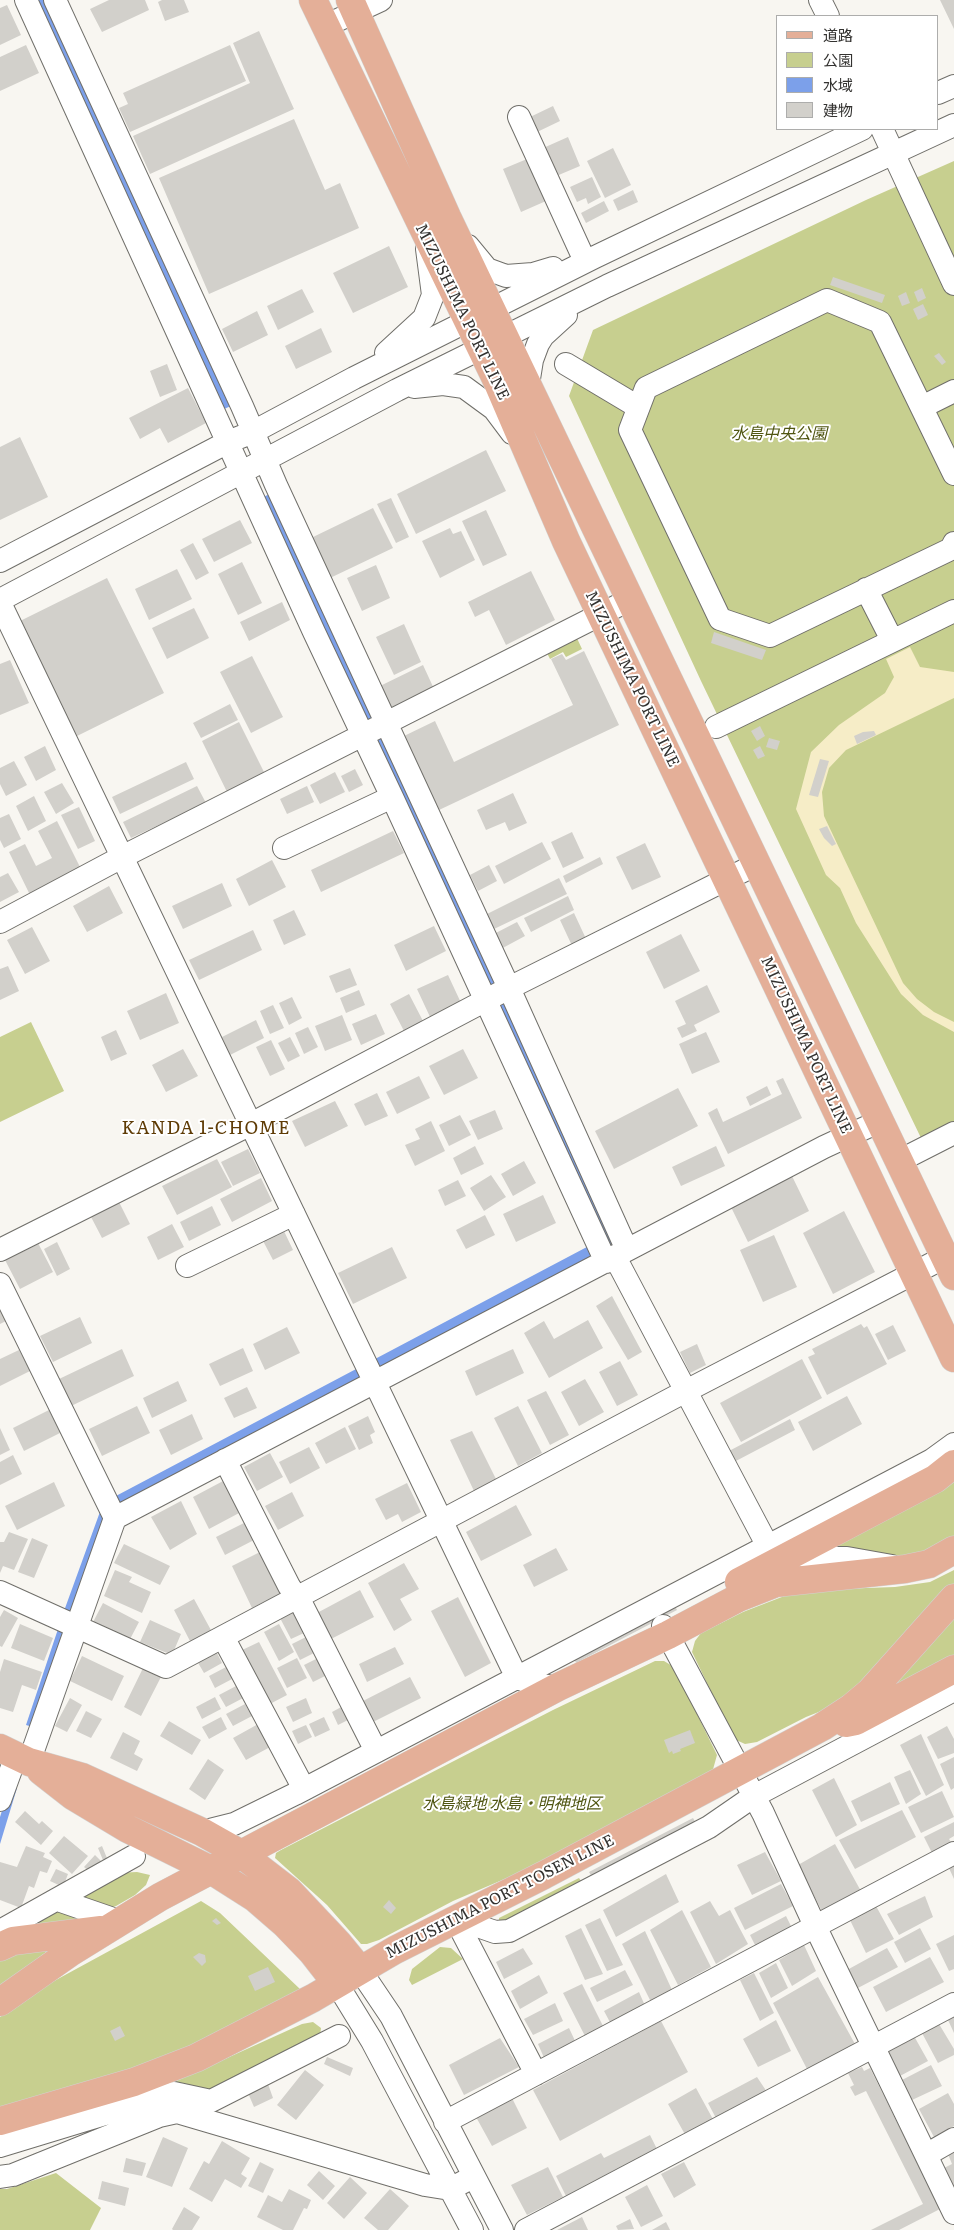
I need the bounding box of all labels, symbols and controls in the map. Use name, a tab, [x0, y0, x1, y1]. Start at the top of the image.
legend	[776, 15, 939, 130]
text: 道路	[823, 23, 853, 46]
text: 公園	[823, 48, 853, 71]
text: 水域	[823, 73, 853, 96]
text: 建物	[823, 98, 853, 121]
street label: MIZUSHIMA PORT LINE	[411, 221, 513, 403]
park label: 水島中央公園	[731, 424, 827, 444]
street label: MIZUSHIMA PORT LINE	[581, 588, 683, 770]
street label: MIZUSHIMA PORT LINE	[756, 953, 856, 1137]
district label: KANDA 1-CHOME	[120, 1118, 292, 1140]
park label: 水島緑地 水島・明神地区	[422, 1794, 602, 1814]
street label: MIZUSHIMA PORT TOSEN LINE	[383, 1831, 617, 1963]

